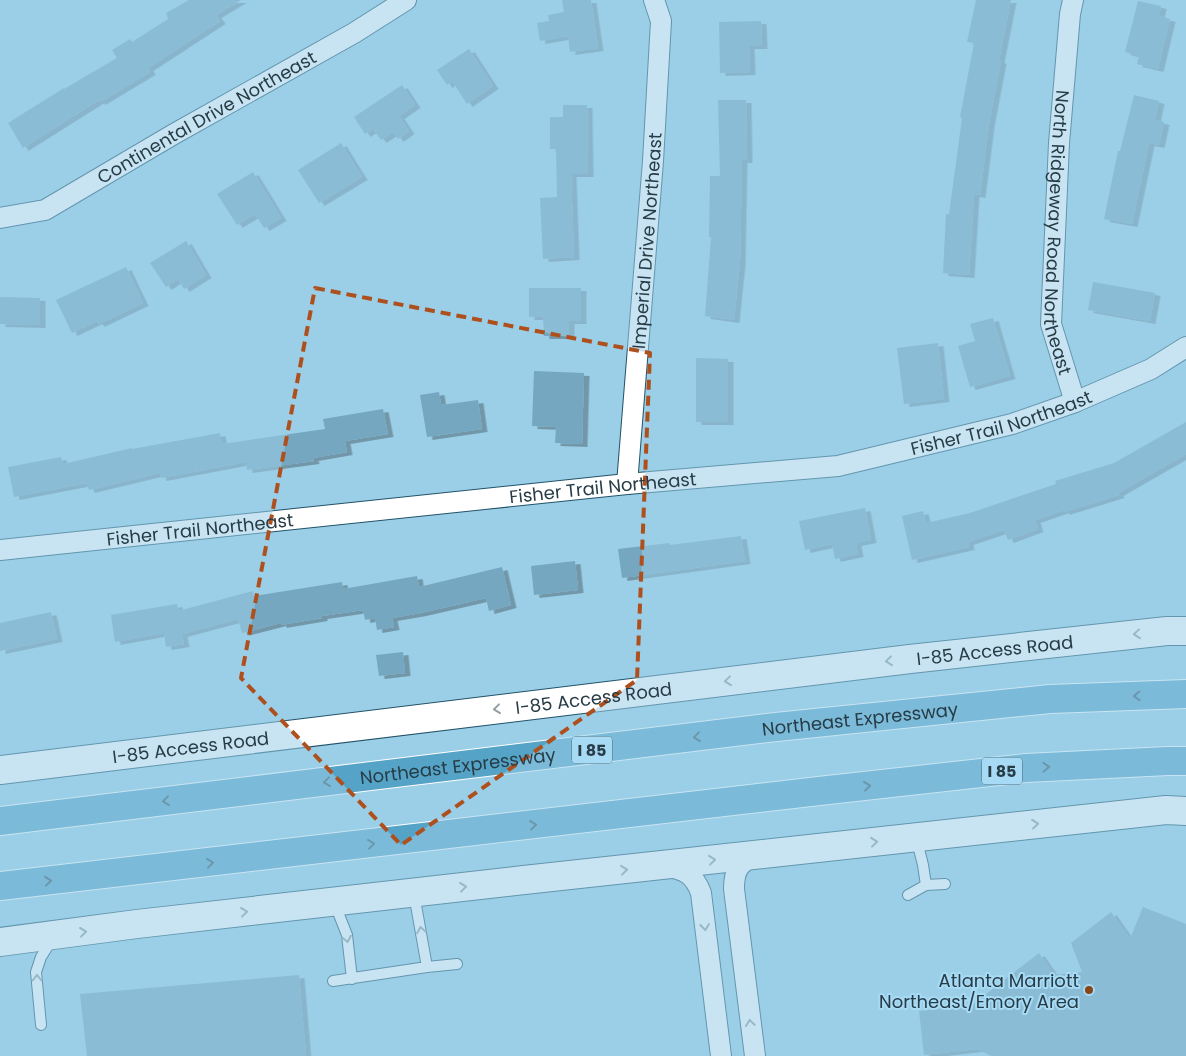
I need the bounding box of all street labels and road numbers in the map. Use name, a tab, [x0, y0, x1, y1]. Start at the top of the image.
street label: Continental Drive Northeast	[92, 44, 320, 189]
street label: North Ridgeway Road Northeast	[1038, 89, 1078, 378]
street label: Imperial Drive Northeast	[625, 132, 667, 350]
street label: Fisher Trail Northeast	[908, 384, 1096, 461]
street label: Fisher Trail Northeast	[508, 466, 697, 509]
street label: Fisher Trail Northeast	[105, 507, 295, 551]
street label: I-85 Access Road	[915, 629, 1074, 671]
street label: I-85 Access Road	[514, 676, 673, 720]
street label: Northeast Expressway	[760, 696, 959, 741]
street label: I-85 Access Road	[111, 725, 270, 769]
road number: I 85	[572, 736, 612, 764]
street label: Northeast Expressway	[358, 741, 557, 790]
road number: I 85	[982, 758, 1022, 784]

